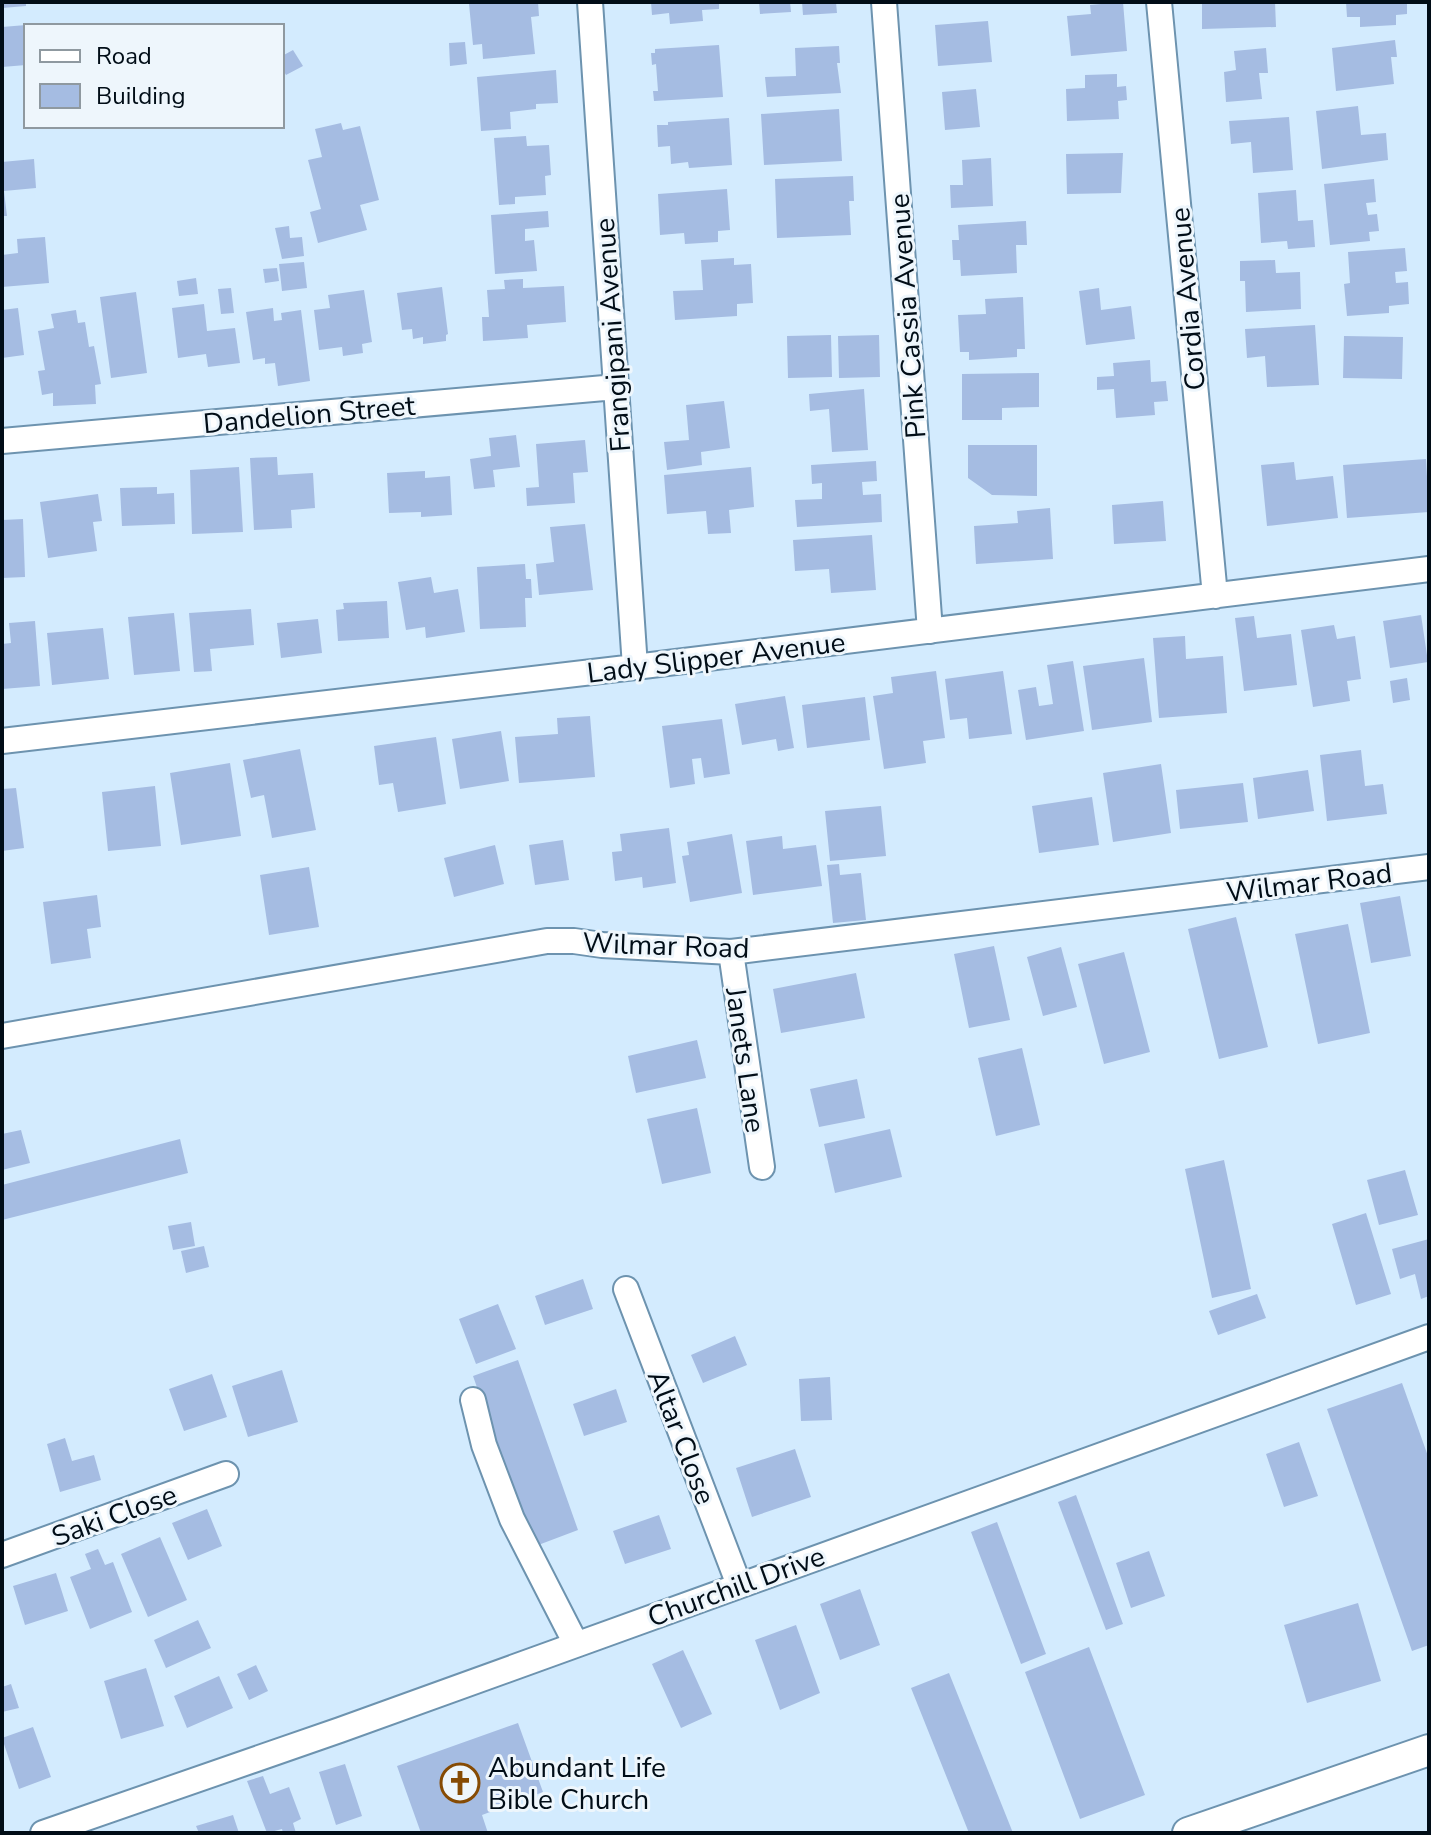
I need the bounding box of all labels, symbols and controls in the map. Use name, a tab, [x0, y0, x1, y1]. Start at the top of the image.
legend	[24, 24, 284, 128]
text: Road	[96, 40, 152, 72]
text: Building	[96, 80, 186, 112]
street label: Pink Cassia Avenue	[880, 192, 936, 440]
street label: Cordia Avenue	[1161, 206, 1215, 392]
street label: Frangipani Avenue	[586, 217, 640, 453]
street label: Dandelion Street	[202, 387, 417, 443]
street label: Lady Slipper Avenue	[585, 623, 847, 693]
street label: Wilmar Road	[1224, 854, 1394, 912]
street label: Wilmar Road	[582, 924, 750, 968]
street label: Janets Lane	[716, 984, 774, 1135]
street label: Altar Close	[638, 1365, 724, 1510]
street label: Saki Close	[46, 1476, 182, 1556]
street label: Churchill Drive	[643, 1537, 830, 1637]
place label: Abundant Life Bible Church	[488, 1749, 666, 1819]
church icon: Abundant Life Bible Church	[439, 1762, 481, 1804]

